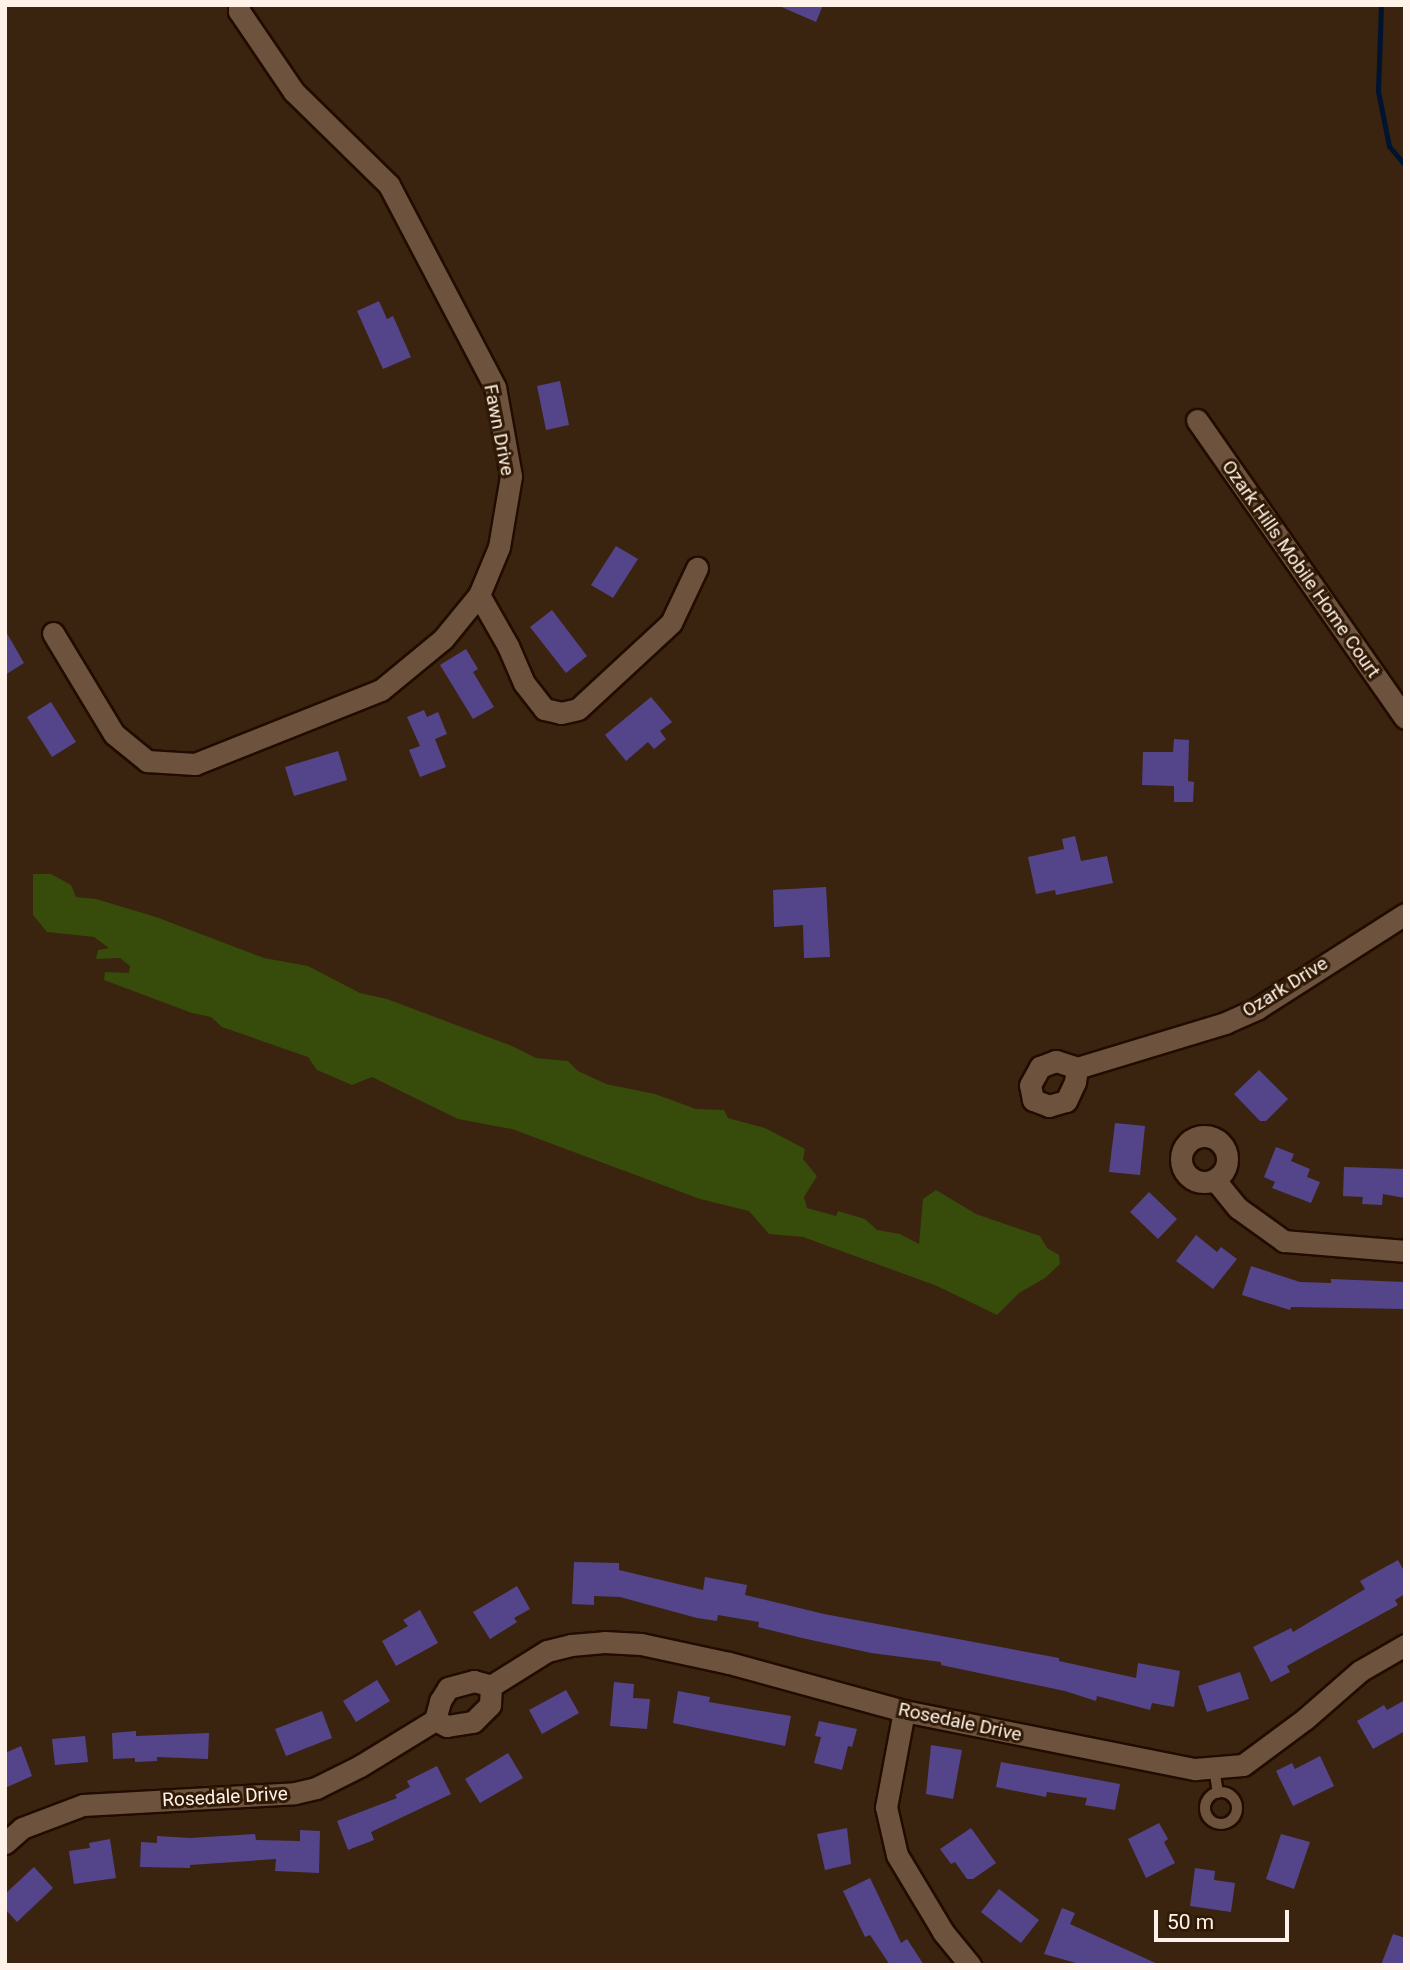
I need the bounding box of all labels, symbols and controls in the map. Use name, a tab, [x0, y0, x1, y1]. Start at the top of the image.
street label: Fawn Drive	[479, 382, 519, 478]
street label: Ozark Hills Mobile Home Court	[1217, 456, 1385, 682]
street label: Ozark Drive	[1238, 952, 1332, 1022]
street label: Rosedale Drive	[896, 1698, 1024, 1746]
street label: Rosedale Drive	[162, 1782, 288, 1812]
scale bar	[1158, 1896, 1293, 1940]
text: 50 m	[1167, 1910, 1214, 1934]

